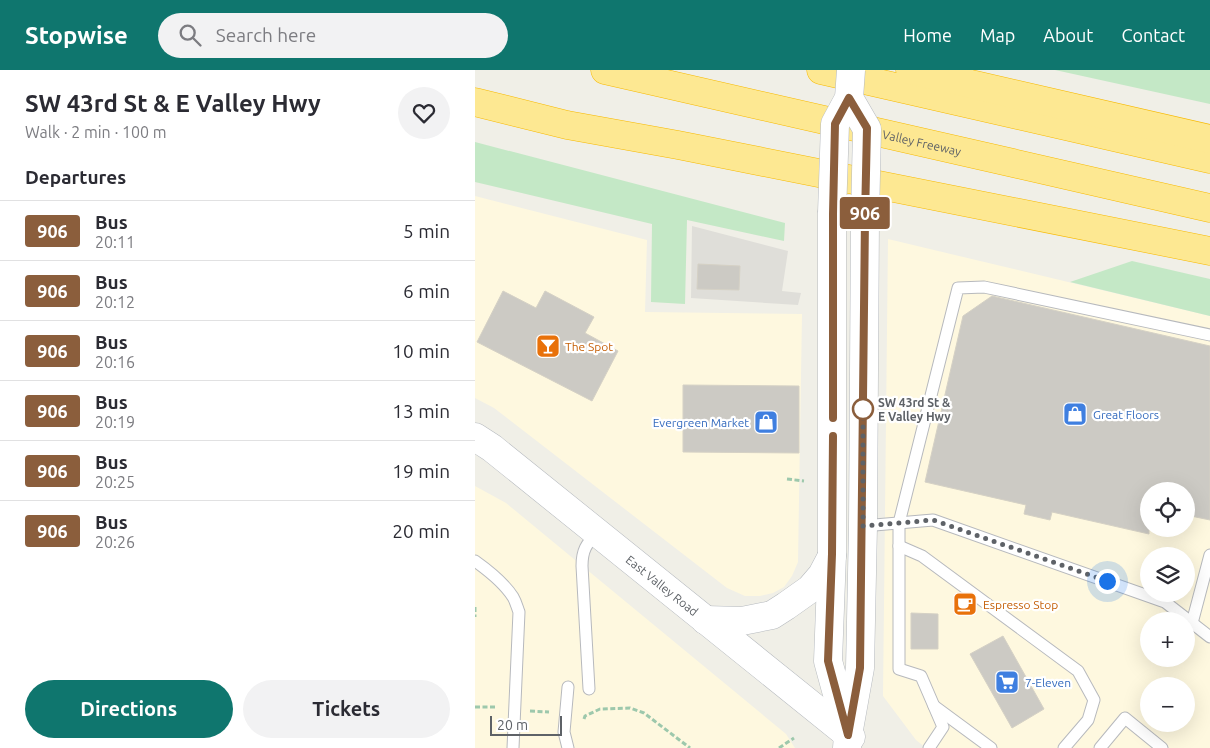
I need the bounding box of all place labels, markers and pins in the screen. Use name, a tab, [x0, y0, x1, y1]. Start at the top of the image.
bar icon: The Spot	[535, 333, 561, 359]
place label: The Spot	[565, 340, 613, 353]
place label: SW 43rd St & E Valley Hwy	[878, 396, 951, 423]
marker: SW 43rd St & E Valley Hwy	[852, 398, 874, 420]
shop icon: Great Floors	[1062, 401, 1088, 427]
place label: Great Floors	[1093, 408, 1159, 421]
shop icon: Evergreen Market	[753, 409, 779, 435]
place label: Evergreen Market	[653, 416, 749, 429]
cafe icon: Espresso Stop	[952, 591, 978, 617]
place label: Espresso Stop	[983, 598, 1058, 611]
supermarket icon: 7-Eleven	[994, 669, 1020, 695]
place label: 7-Eleven	[1025, 676, 1071, 689]

